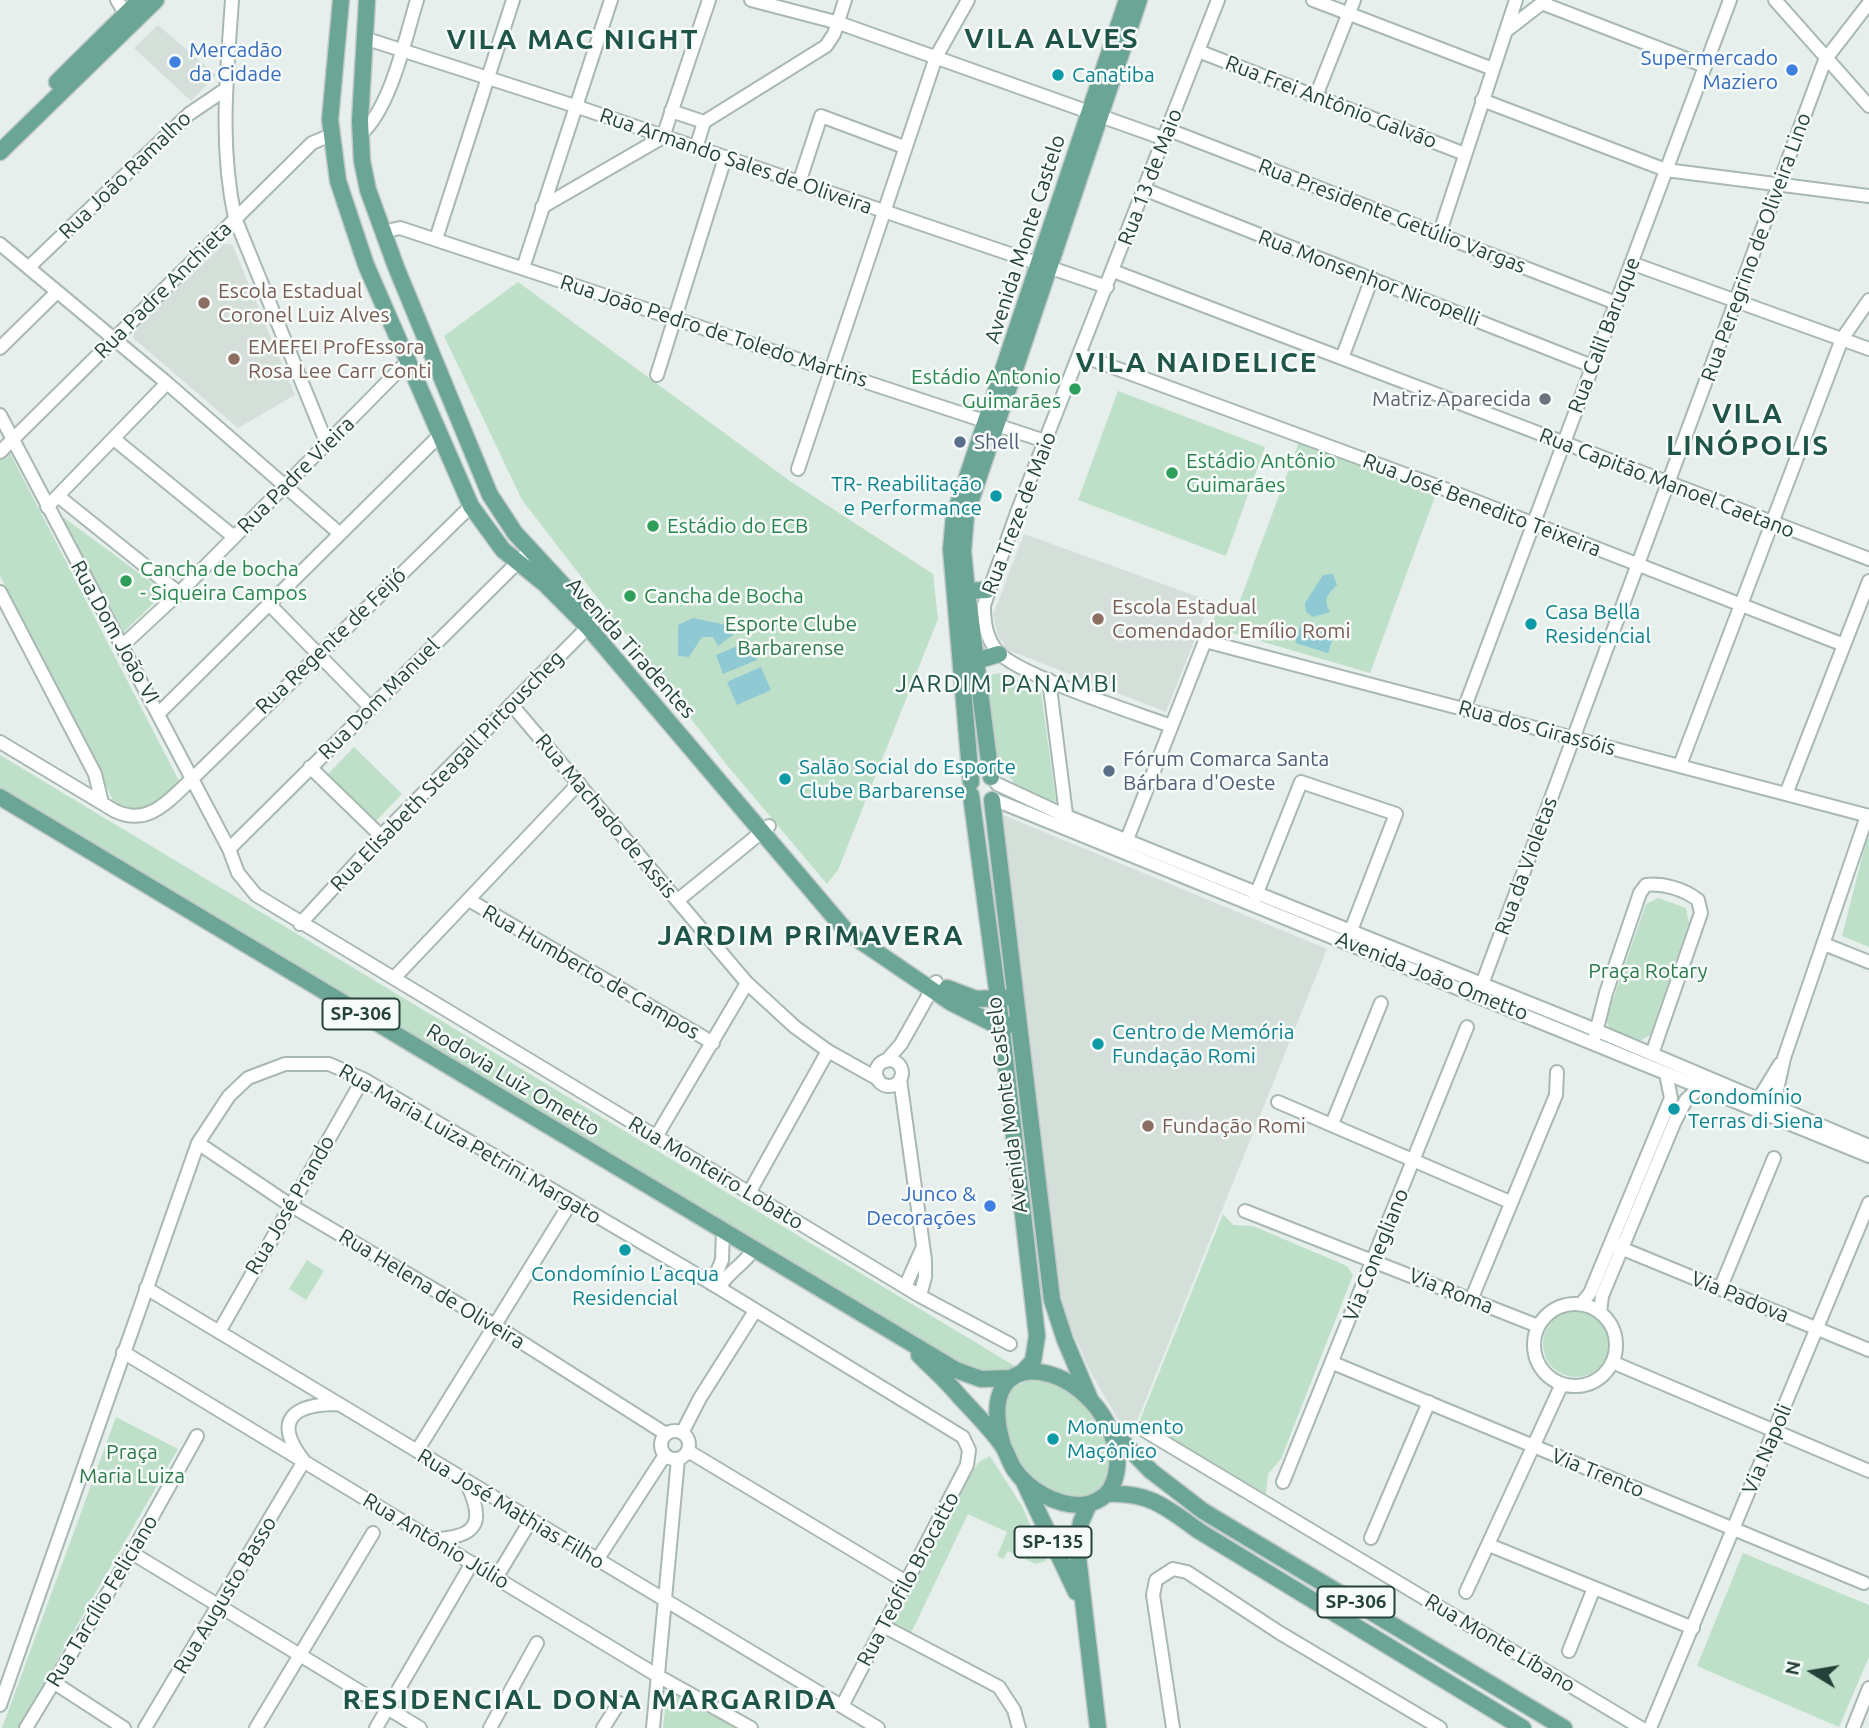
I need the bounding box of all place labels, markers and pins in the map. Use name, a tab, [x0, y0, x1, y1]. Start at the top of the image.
place label: Mercadão da Cidade	[189, 37, 283, 87]
place label: Supermercado Maziero	[1640, 45, 1778, 95]
marker: Mercadão da Cidade	[167, 54, 183, 70]
place label: Canatiba	[1072, 62, 1155, 88]
marker: Supermercado Maziero	[1784, 62, 1800, 78]
marker: Canatiba	[1050, 67, 1066, 83]
place label: Escola Estadual Coronel Luiz Alves	[218, 278, 390, 328]
marker: Escola Estadual Coronel Luiz Alves	[196, 295, 212, 311]
place label: EMEFEI ProfEssora Rosa Lee Carr Conti	[248, 334, 432, 384]
marker: EMEFEI ProfEssora Rosa Lee Carr Conti	[226, 351, 242, 367]
place label: Estádio Antonio Guimarães	[911, 364, 1061, 414]
marker: Estádio Antonio Guimarães	[1067, 381, 1083, 397]
place label: Matriz Aparecida	[1372, 386, 1531, 412]
marker: Matriz Aparecida	[1537, 391, 1553, 407]
place label: Shell	[974, 429, 1020, 455]
marker: Shell	[952, 434, 968, 450]
place label: Estádio Antônio Guimarães	[1186, 448, 1336, 498]
marker: Estádio Antônio Guimarães	[1164, 465, 1180, 481]
place label: TR- Reabilitação e Performance	[831, 471, 982, 521]
marker: TR- Reabilitação e Performance	[988, 488, 1004, 504]
place label: Estádio do ECB	[667, 513, 808, 539]
marker: Estádio do ECB	[645, 518, 661, 534]
place label: Cancha de bocha - Siqueira Campos	[140, 556, 307, 606]
marker: Cancha de bocha - Siqueira Campos	[118, 573, 134, 589]
place label: Cancha de Bocha	[644, 583, 804, 609]
marker: Cancha de Bocha	[622, 588, 638, 604]
place label: Escola Estadual Comendador Emílio Romi	[1112, 594, 1351, 644]
place label: Casa Bella Residencial	[1545, 599, 1651, 649]
marker: Escola Estadual Comendador Emílio Romi	[1090, 611, 1106, 627]
marker: Casa Bella Residencial	[1523, 616, 1539, 632]
place label: Fórum Comarca Santa Bárbara d'Oeste	[1123, 746, 1329, 796]
place label: Salão Social do Esporte Clube Barbarense	[799, 754, 1016, 804]
marker: Fórum Comarca Santa Bárbara d'Oeste	[1101, 763, 1117, 779]
marker: Salão Social do Esporte Clube Barbarense	[777, 771, 793, 787]
place label: Centro de Memória Fundação Romi	[1112, 1019, 1295, 1069]
marker: Centro de Memória Fundação Romi	[1090, 1036, 1106, 1052]
place label: Condomínio Terras di Siena	[1688, 1084, 1824, 1134]
marker: Condomínio Terras di Siena	[1666, 1101, 1682, 1117]
place label: Fundação Romi	[1162, 1113, 1306, 1139]
marker: Fundação Romi	[1140, 1118, 1156, 1134]
place label: Junco & Decorações	[866, 1181, 976, 1231]
marker: Junco & Decorações	[982, 1198, 998, 1214]
marker: Condomínio L’acqua Residencial	[617, 1242, 633, 1258]
place label: Condomínio L’acqua Residencial	[531, 1261, 719, 1311]
place label: Monumento Maçônico	[1067, 1414, 1184, 1464]
marker: Monumento Maçônico	[1045, 1431, 1061, 1447]

